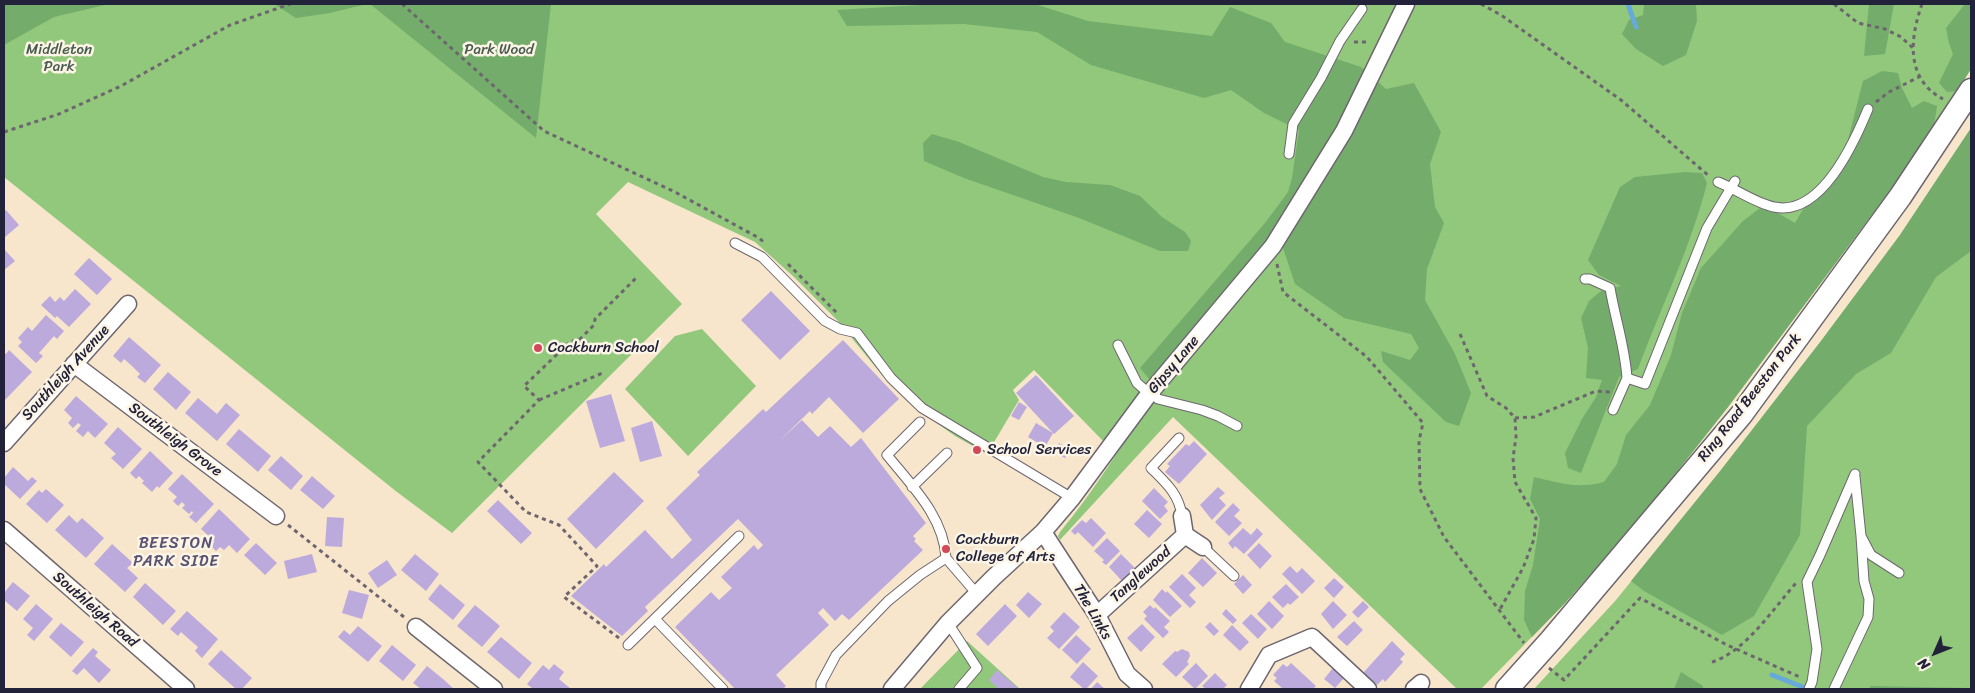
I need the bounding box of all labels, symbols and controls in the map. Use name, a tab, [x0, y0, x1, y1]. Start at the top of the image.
park label: Middleton Park	[26, 41, 92, 76]
park label: Park Wood	[464, 41, 534, 59]
street label: Southleigh Avenue	[18, 322, 114, 424]
street label: Ring Road Beeston Park	[1694, 330, 1806, 466]
street label: Gipsy Lane	[1145, 332, 1203, 398]
place label: Cockburn School	[548, 339, 659, 357]
marker: Cockburn School	[532, 342, 544, 354]
street label: Southleigh Grove	[125, 399, 225, 481]
place label: School Services	[987, 441, 1091, 459]
marker: School Services	[971, 444, 983, 456]
place label: Cockburn College of Arts	[956, 531, 1055, 566]
district label: BEESTON PARK SIDE	[132, 534, 220, 572]
marker: Cockburn College of Arts	[940, 543, 952, 555]
street label: Tanglewood	[1107, 543, 1175, 607]
street label: Southleigh Road	[49, 568, 141, 652]
street label: The Links	[1069, 581, 1115, 643]
north arrow	[1910, 628, 1960, 678]
text: N	[1911, 652, 1936, 676]

